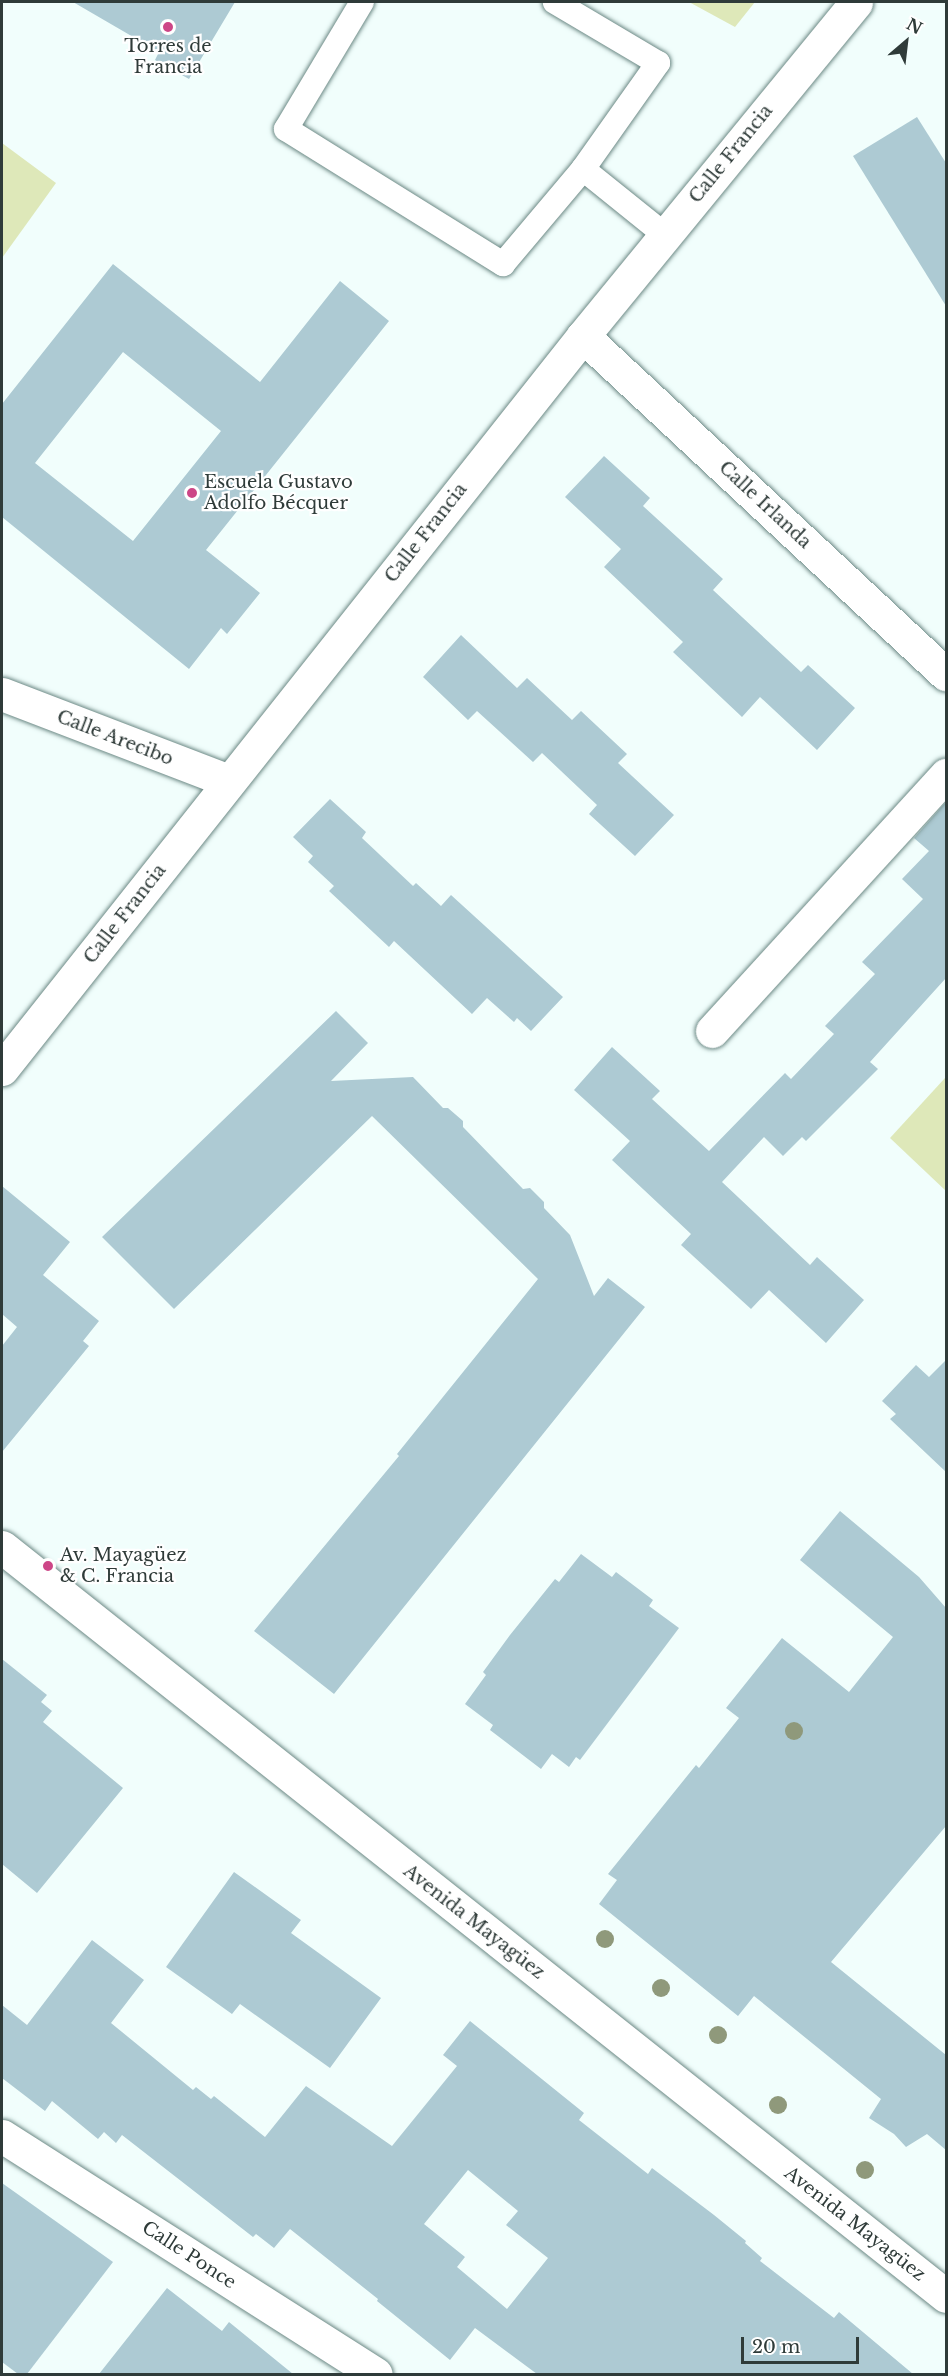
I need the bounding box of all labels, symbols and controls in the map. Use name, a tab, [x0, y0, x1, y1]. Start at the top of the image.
north arrow	[876, 12, 936, 72]
text: N	[903, 14, 926, 38]
marker: Torres de Francia	[161, 20, 175, 34]
place label: Torres de Francia	[124, 36, 212, 78]
street label: Calle Francia	[685, 100, 777, 208]
street label: Calle Irlanda	[714, 457, 816, 553]
place label: Escuela Gustavo Adolfo Bécquer	[204, 472, 353, 514]
street label: Calle Francia	[380, 479, 472, 587]
marker: Escuela Gustavo Adolfo Bécquer	[185, 486, 199, 500]
street label: Calle Arecibo	[53, 706, 177, 770]
street label: Calle Francia	[79, 860, 171, 968]
place label: Av. Mayagüez & C. Francia	[60, 1545, 186, 1588]
marker: Av. Mayagüez & C. Francia	[41, 1559, 55, 1573]
street label: Avenida Mayagüez	[399, 1860, 549, 1984]
street label: Avenida Mayagüez	[780, 2162, 930, 2286]
street label: Calle Ponce	[138, 2217, 240, 2293]
scale bar	[744, 2325, 862, 2363]
text: 20 m	[752, 2336, 800, 2358]

